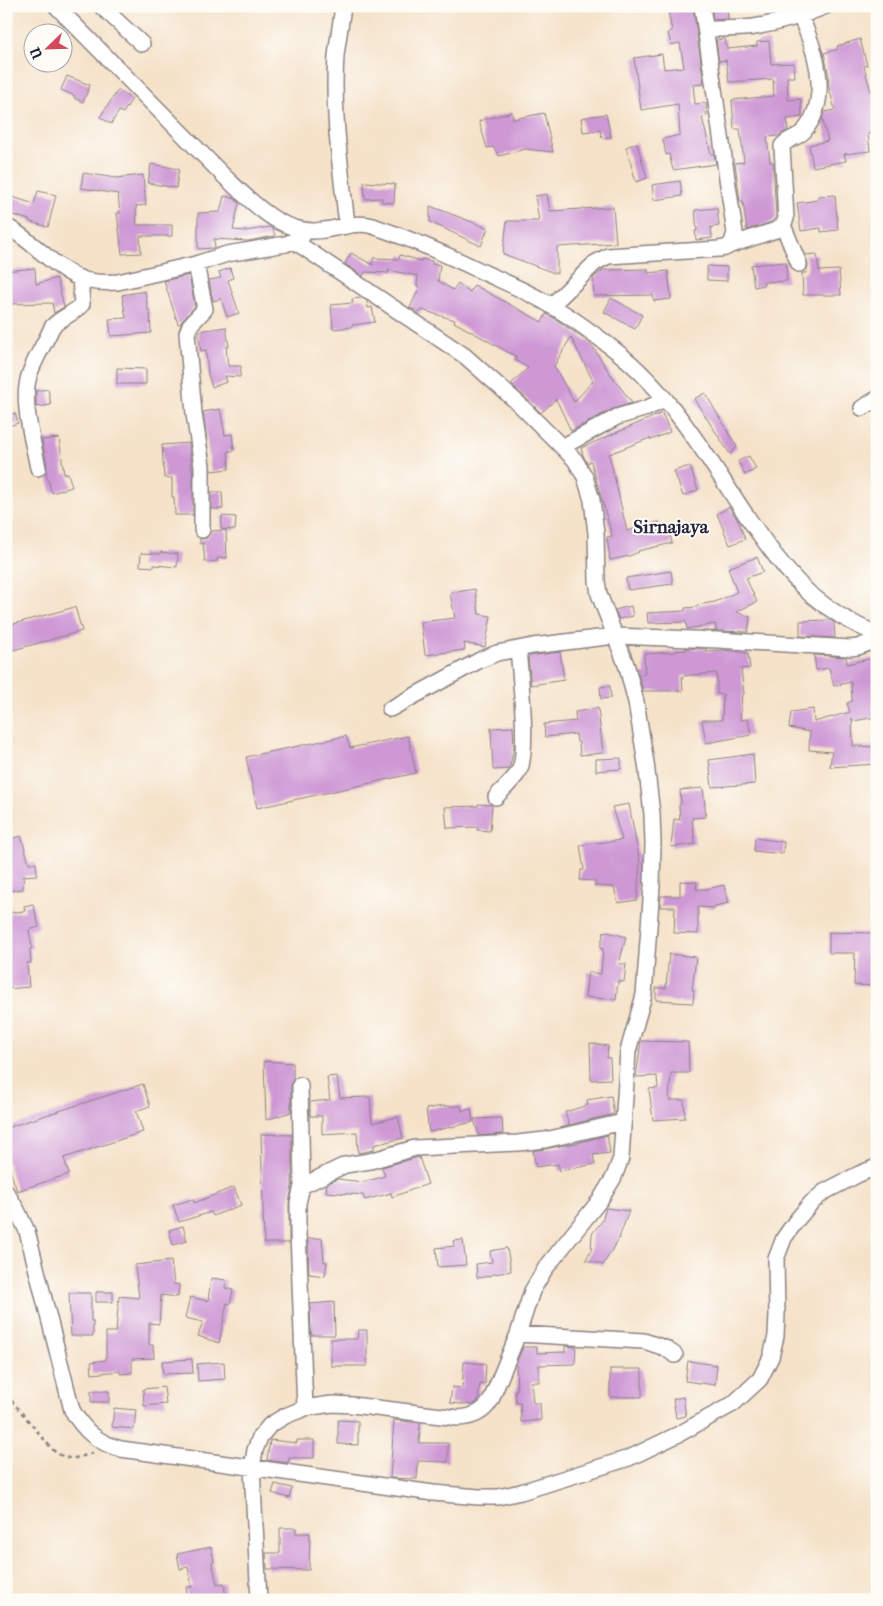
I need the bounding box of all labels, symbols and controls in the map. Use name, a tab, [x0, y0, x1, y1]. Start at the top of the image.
north arrow	[22, 22, 72, 72]
text: U	[26, 44, 47, 62]
district label: Sirnajaya	[633, 516, 710, 538]

